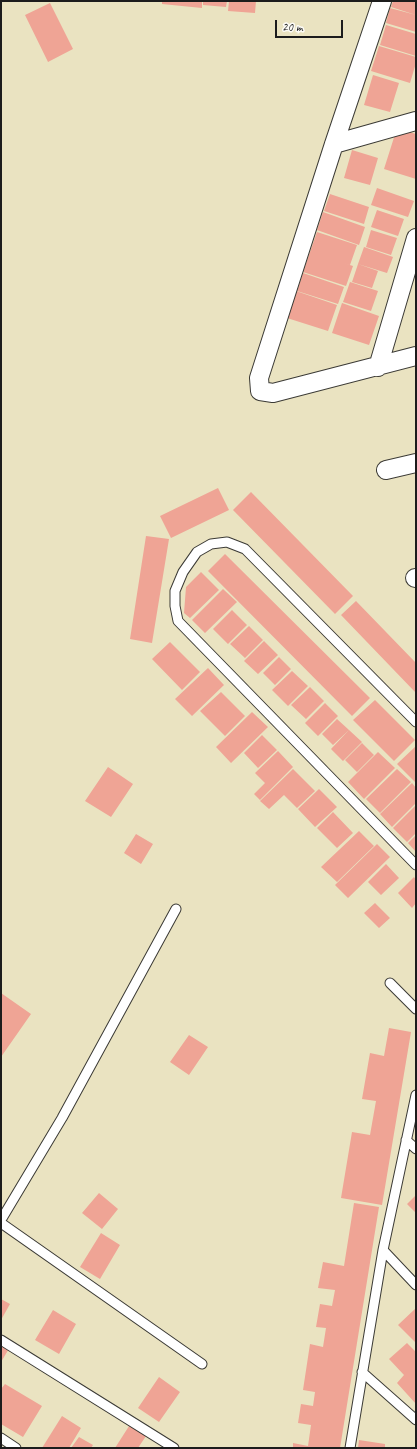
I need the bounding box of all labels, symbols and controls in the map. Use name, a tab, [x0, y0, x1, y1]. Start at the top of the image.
scale bar	[277, 12, 345, 38]
text: 20 m	[282, 19, 302, 35]

